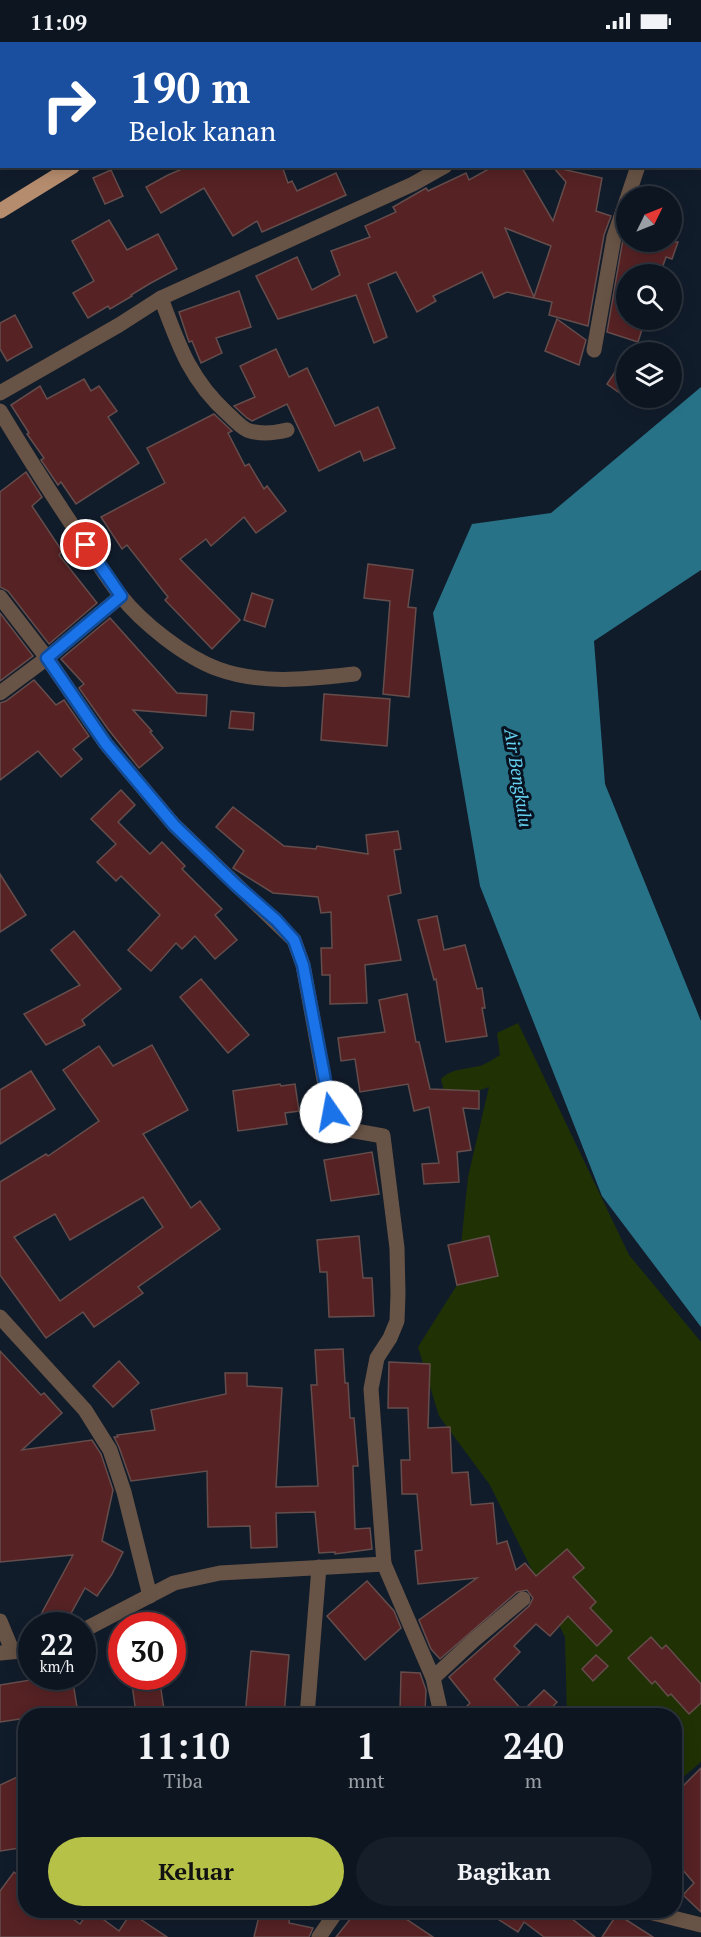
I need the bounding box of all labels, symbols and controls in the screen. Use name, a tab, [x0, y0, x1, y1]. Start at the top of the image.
text: 11:09	[30, 7, 87, 36]
text: 190 m	[129, 59, 250, 115]
icon: right	[30, 66, 108, 144]
text: Belok kanan	[129, 113, 276, 149]
north arrow	[616, 186, 682, 252]
map controls	[616, 186, 682, 408]
button: search	[616, 264, 682, 330]
button: layers	[616, 342, 682, 408]
pin	[60, 519, 111, 570]
icon: arrive	[69, 528, 102, 561]
water label: Air Bengkulu	[499, 726, 539, 829]
position arrow	[299, 1080, 363, 1144]
speed limit sign: 30	[108, 1612, 186, 1690]
text: 22	[40, 1624, 74, 1664]
text: km/h	[40, 1656, 74, 1676]
text: 11:10	[136, 1722, 230, 1769]
text: 1	[356, 1722, 377, 1769]
text: 240	[503, 1722, 564, 1769]
text: Tiba	[163, 1767, 203, 1794]
text: mnt	[348, 1767, 385, 1794]
text: m	[525, 1767, 542, 1794]
button: Keluar	[48, 1837, 344, 1906]
button: Bagikan	[356, 1837, 652, 1906]

